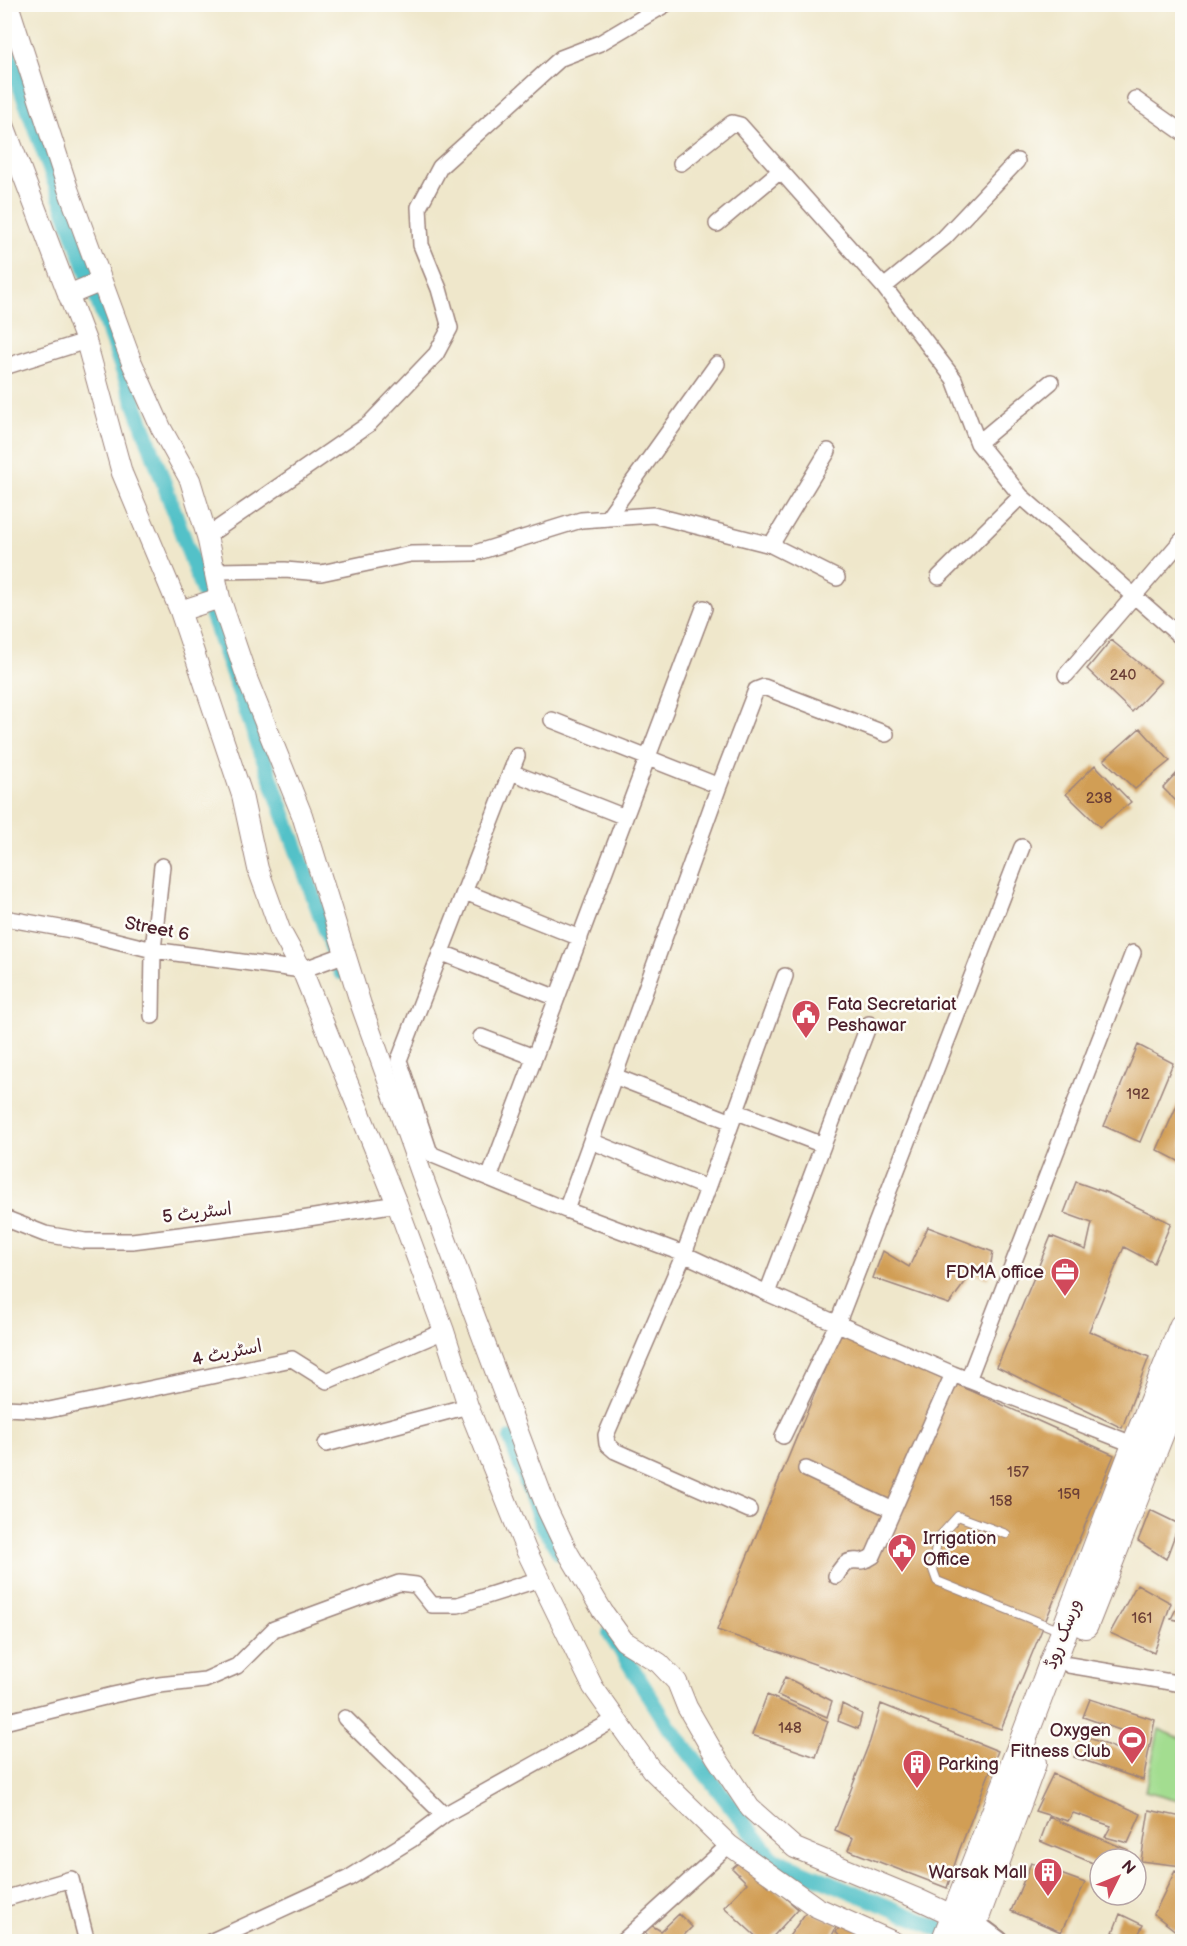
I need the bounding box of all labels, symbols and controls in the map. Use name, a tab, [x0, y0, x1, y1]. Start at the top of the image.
house number: 240	[1110, 666, 1136, 685]
house number: 238	[1086, 789, 1113, 808]
street label: Street 6	[123, 912, 191, 946]
place label: Fata Secretariat Peshawar	[827, 994, 957, 1036]
public building icon: Fata Secretariat Peshawar	[790, 998, 822, 1040]
house number: 192	[1126, 1085, 1150, 1104]
street label: اسٹریٹ 5	[161, 1198, 233, 1228]
office icon: FDMA office	[1049, 1256, 1081, 1298]
place label: FDMA office	[945, 1262, 1044, 1283]
street label: اسٹریٹ 4	[190, 1335, 264, 1371]
house number: 157	[1007, 1463, 1030, 1482]
house number: 159	[1057, 1485, 1081, 1504]
house number: 158	[989, 1492, 1013, 1511]
place label: Irrigation Office	[923, 1528, 997, 1570]
public building icon: Irrigation Office	[886, 1532, 918, 1574]
street label: ورسک روڈ	[1040, 1596, 1086, 1672]
house number: 161	[1132, 1609, 1152, 1628]
house number: 148	[778, 1719, 802, 1738]
place label: Oxygen Fitness Club	[1010, 1720, 1111, 1762]
sports icon: Oxygen Fitness Club	[1116, 1724, 1148, 1766]
building icon: Parking	[901, 1748, 933, 1790]
place label: Parking	[938, 1754, 999, 1775]
north arrow	[1088, 1847, 1148, 1907]
building icon: Warsak Mall	[1032, 1856, 1064, 1898]
text: N	[1117, 1857, 1139, 1879]
place label: Warsak Mall	[928, 1862, 1027, 1883]

